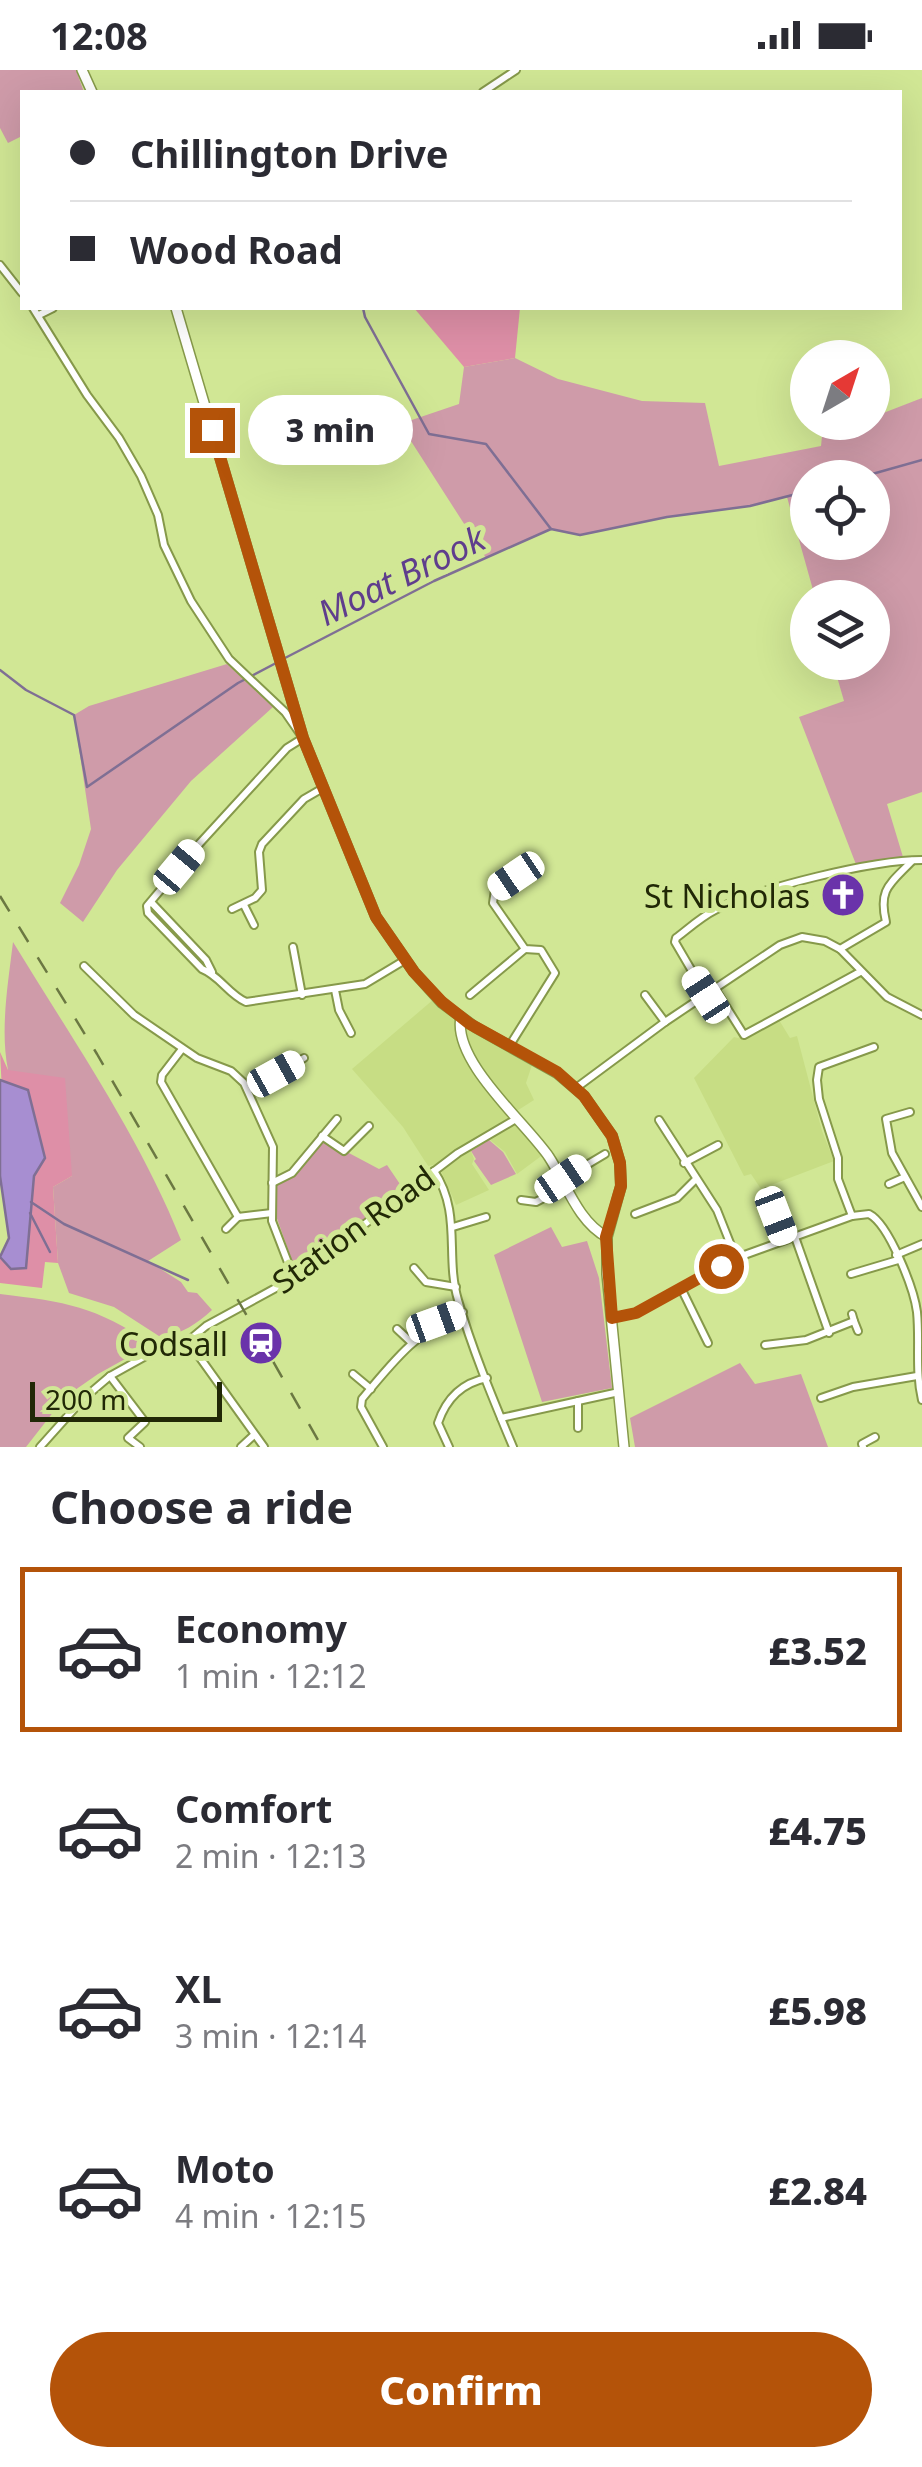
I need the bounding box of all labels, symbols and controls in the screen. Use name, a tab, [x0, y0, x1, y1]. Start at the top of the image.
text: 12:08	[50, 9, 148, 61]
text: Chillington Drive	[130, 127, 449, 179]
text: Wood Road	[130, 223, 343, 275]
north arrow	[790, 340, 890, 440]
map controls	[790, 340, 890, 680]
callout: 3 min	[247, 395, 412, 465]
route end	[190, 408, 235, 453]
text: 3 min	[286, 408, 375, 451]
button: locate	[790, 460, 890, 560]
water label: Moat Brook	[309, 514, 494, 636]
button: layers	[790, 580, 890, 680]
car	[148, 834, 210, 900]
car	[483, 847, 549, 905]
church icon: St Nicholas	[820, 872, 866, 918]
place label: St Nicholas	[644, 874, 810, 917]
car	[677, 962, 735, 1028]
car	[242, 1046, 310, 1102]
car	[530, 1150, 596, 1208]
street label: Station Road	[263, 1155, 443, 1303]
car	[751, 1183, 801, 1249]
route start	[699, 1244, 744, 1289]
car	[403, 1298, 469, 1346]
station icon: Codsall	[238, 1320, 284, 1366]
place label: Codsall	[119, 1322, 228, 1365]
scale bar	[30, 1377, 222, 1422]
text: 200 m	[45, 1380, 127, 1418]
text: Choose a ride	[50, 1476, 353, 1537]
text: Economy	[175, 1602, 347, 1654]
icon: car	[55, 1605, 145, 1695]
text: £3.52	[768, 1624, 867, 1676]
text: 1 min · 12:12	[175, 1654, 367, 1697]
text: Comfort	[175, 1782, 332, 1834]
icon: car	[55, 1785, 145, 1875]
text: £4.75	[768, 1804, 867, 1856]
text: 2 min · 12:13	[175, 1834, 367, 1877]
text: XL	[175, 1962, 222, 2014]
icon: car	[55, 1965, 145, 2055]
text: £5.98	[768, 1984, 867, 2036]
text: 3 min · 12:14	[175, 2014, 367, 2057]
text: Moto	[175, 2142, 275, 2194]
icon: car	[55, 2145, 145, 2235]
text: £2.84	[768, 2164, 867, 2216]
text: 4 min · 12:15	[175, 2194, 367, 2237]
button: Confirm	[50, 2332, 872, 2447]

